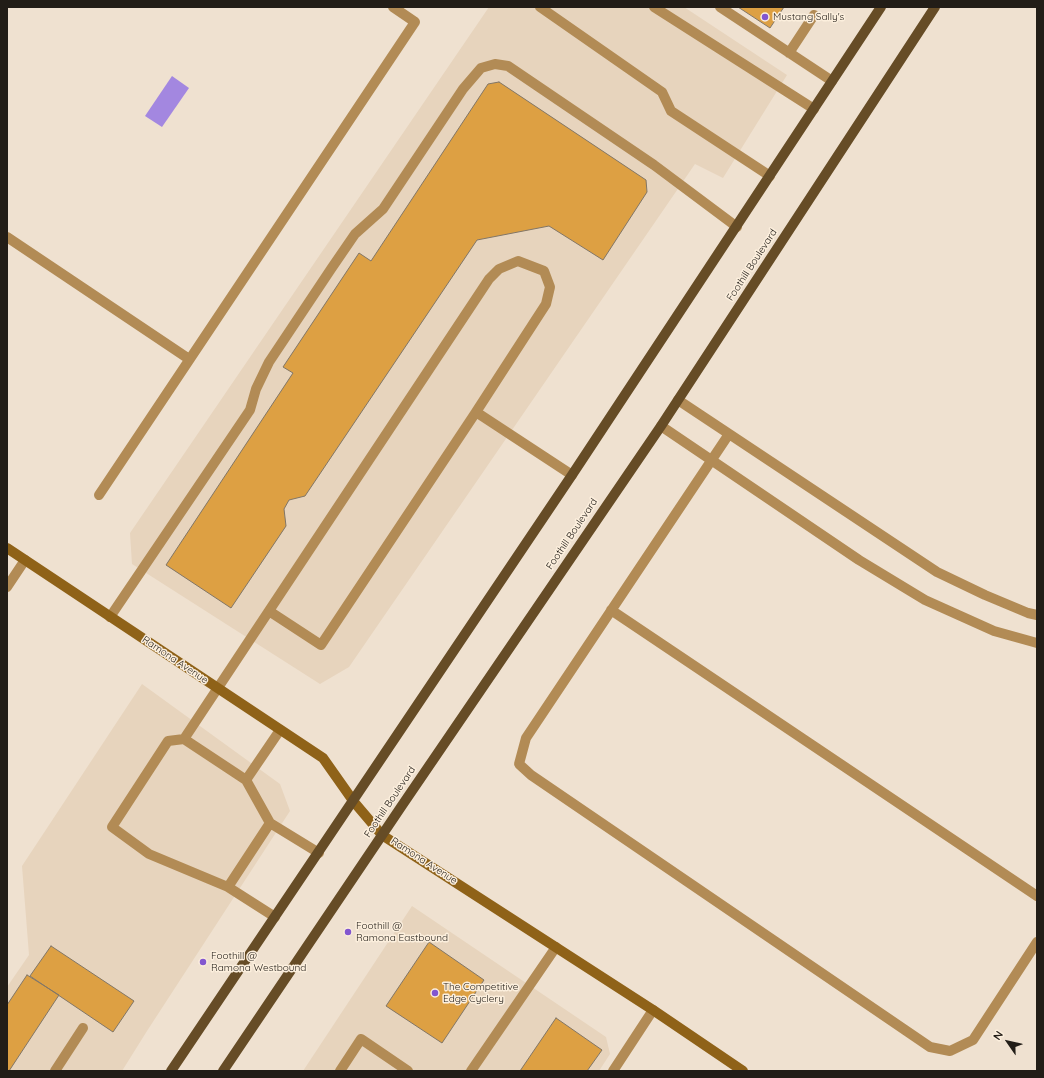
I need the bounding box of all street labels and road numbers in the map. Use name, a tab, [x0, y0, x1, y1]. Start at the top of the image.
street label: Foothill Boulevard	[724, 227, 780, 303]
street label: Foothill Boulevard	[544, 496, 600, 572]
street label: Ramona Avenue	[140, 634, 210, 686]
street label: Foothill Boulevard	[362, 764, 418, 840]
street label: Ramona Avenue	[389, 835, 459, 887]

